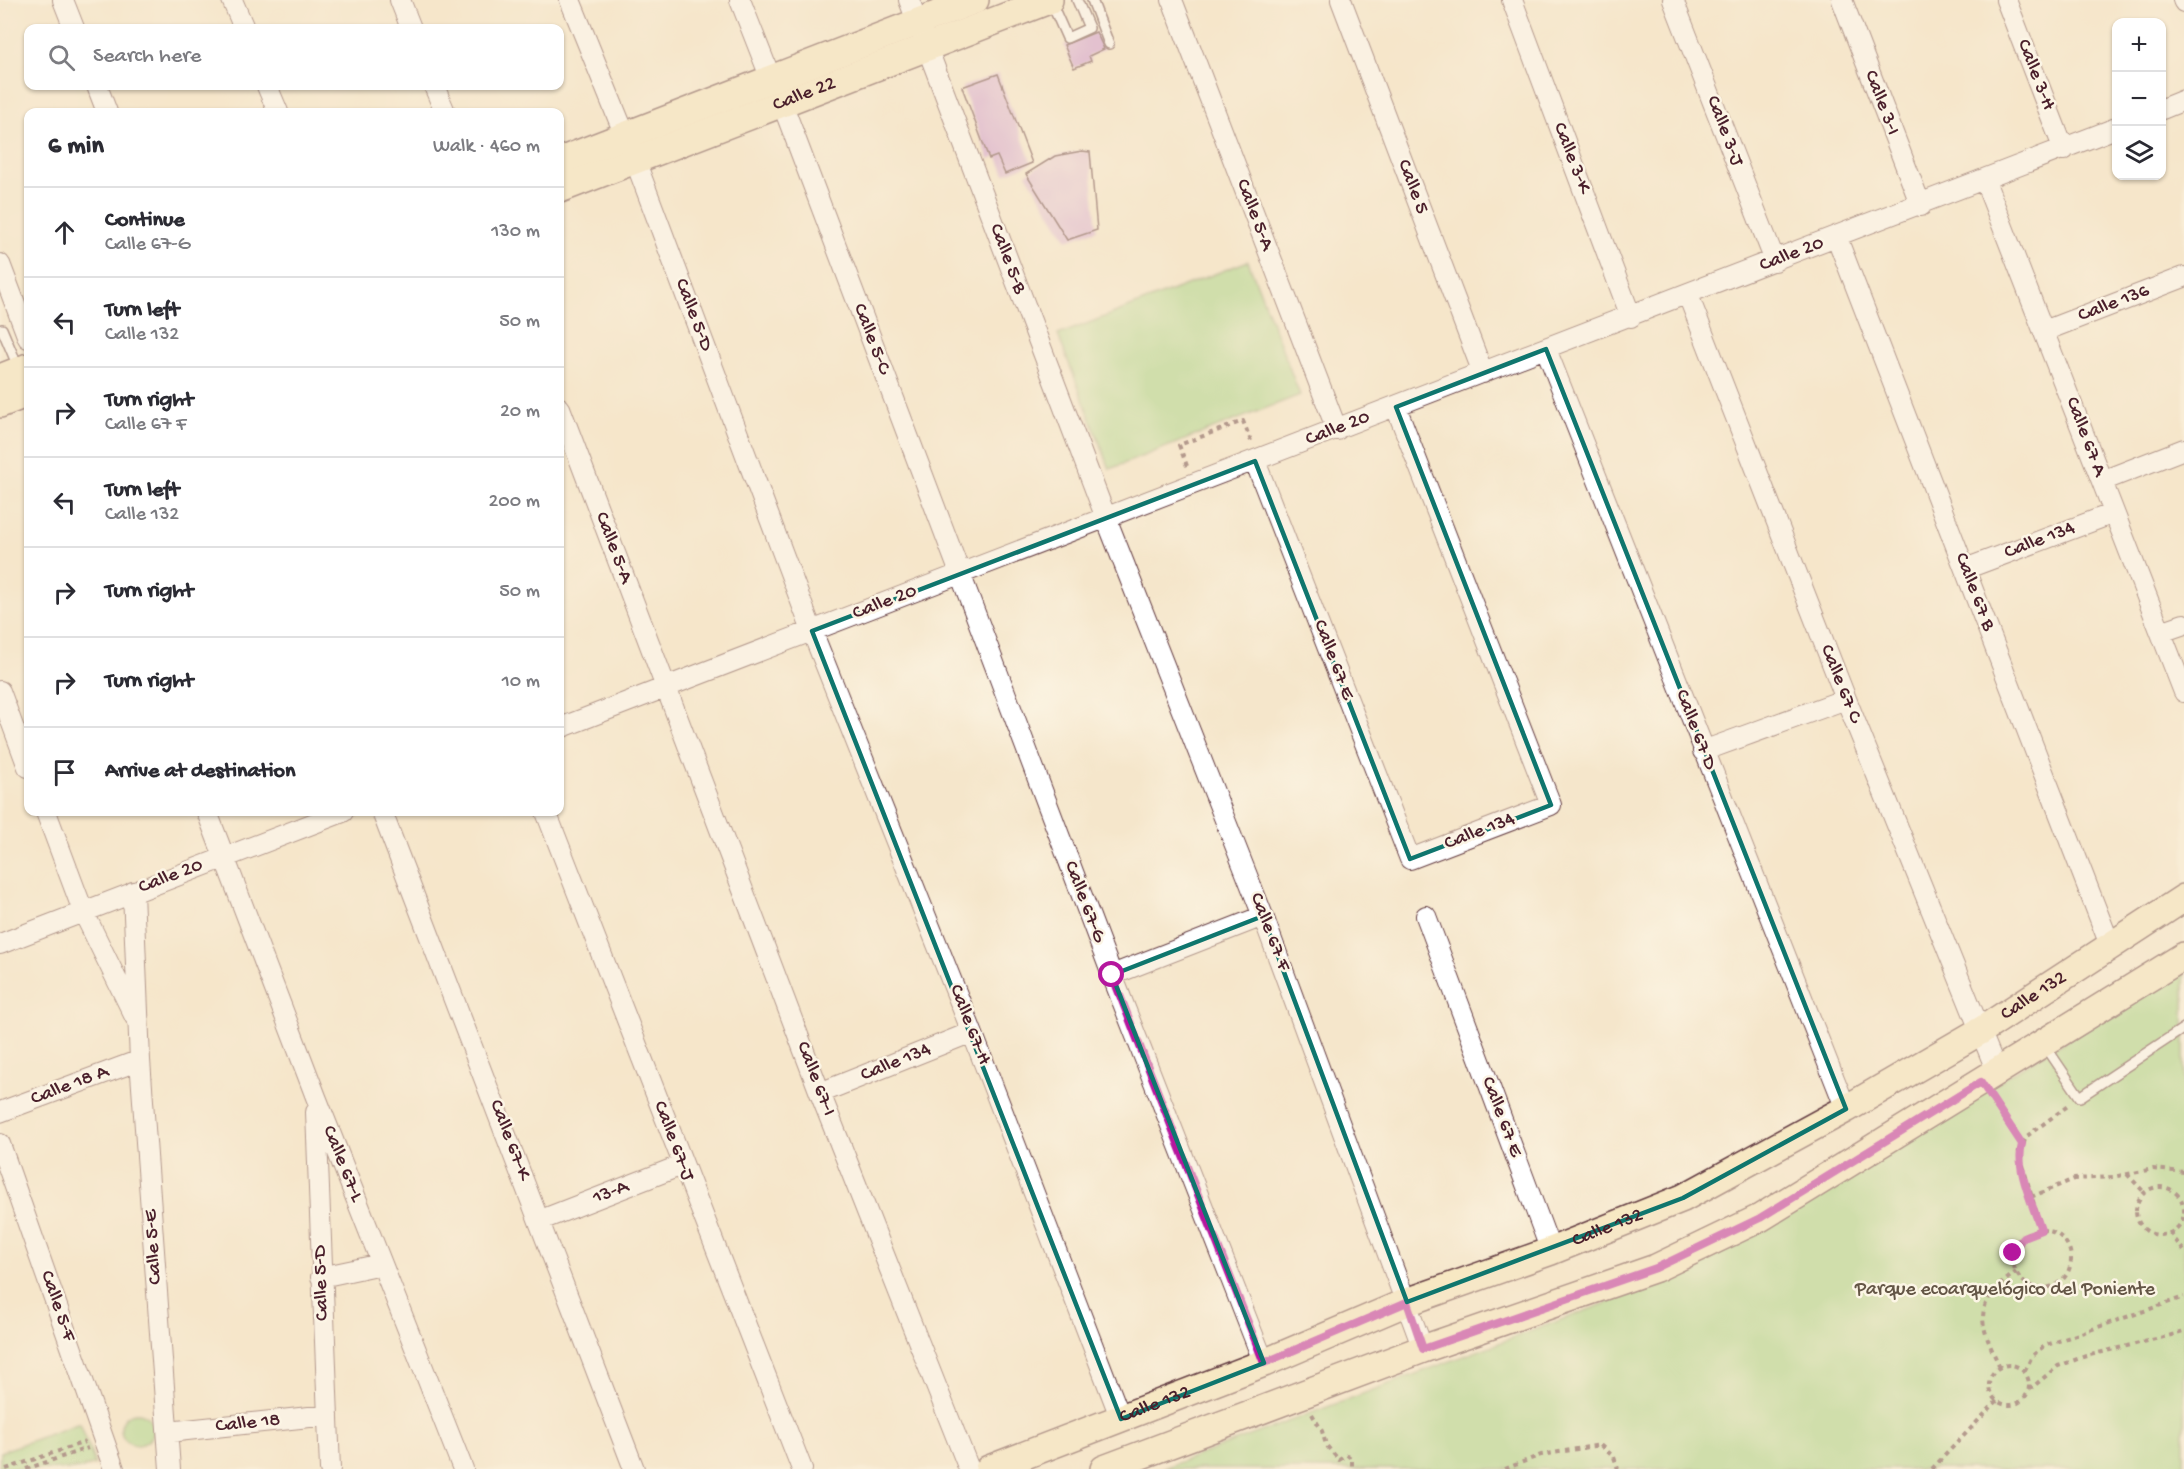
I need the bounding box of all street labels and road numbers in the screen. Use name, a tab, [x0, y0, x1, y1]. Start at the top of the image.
street label: Calle 3-H	[2011, 36, 2059, 114]
street label: Calle 3-I	[1858, 67, 1904, 139]
street label: Calle 22	[770, 72, 839, 117]
street label: Calle 3-J	[1700, 93, 1748, 171]
street label: Calle 3-K	[1547, 120, 1596, 198]
street label: Calle 5	[1391, 157, 1433, 217]
street label: Calle 5-A	[1230, 176, 1278, 255]
street label: Calle 5-B	[983, 221, 1031, 298]
street label: Calle 20	[1757, 232, 1827, 278]
street label: Calle 5-D	[669, 276, 718, 355]
street label: Calle 136	[2075, 280, 2154, 328]
street label: Calle 5-C	[847, 301, 895, 378]
street label: Calle 67 A	[2059, 394, 2111, 481]
street label: Calle 20	[1303, 406, 1373, 452]
street label: Calle 5-A	[589, 509, 637, 588]
street label: Calle 134	[2001, 517, 2079, 565]
street label: Calle 67 B	[1949, 550, 2000, 635]
street label: Calle 20	[850, 580, 920, 626]
street label: Calle 67 E	[1307, 617, 1359, 705]
street label: Calle 67 C	[1814, 642, 1866, 727]
street label: Calle 67 D	[1669, 687, 1721, 774]
street label: Calle 134	[1441, 808, 1519, 856]
street label: Calle 20	[136, 854, 206, 900]
street label: Calle 67-G	[1058, 858, 1111, 947]
street label: Calle 67 F	[1244, 890, 1295, 976]
street label: Calle 132	[1996, 966, 2071, 1026]
street label: Calle 67-H	[943, 982, 995, 1069]
street label: Calle 134	[858, 1038, 935, 1087]
street label: Calle 67-I	[790, 1039, 840, 1119]
street label: Calle 18 A	[28, 1060, 113, 1111]
street label: Calle 67 E	[1475, 1074, 1527, 1162]
street label: Calle 67-K	[483, 1097, 535, 1185]
street label: Calle 67-J	[647, 1098, 699, 1185]
street label: Calle 67-L	[316, 1123, 368, 1206]
street label: 13-A	[589, 1175, 633, 1211]
street label: Calle 132	[1569, 1204, 1647, 1253]
street label: Calle 5-E	[140, 1207, 168, 1285]
street label: Calle 5-D	[309, 1244, 335, 1321]
street label: Calle 5-F	[34, 1268, 80, 1346]
street label: Calle 132	[1116, 1381, 1194, 1429]
street label: Calle 18	[215, 1409, 281, 1439]

